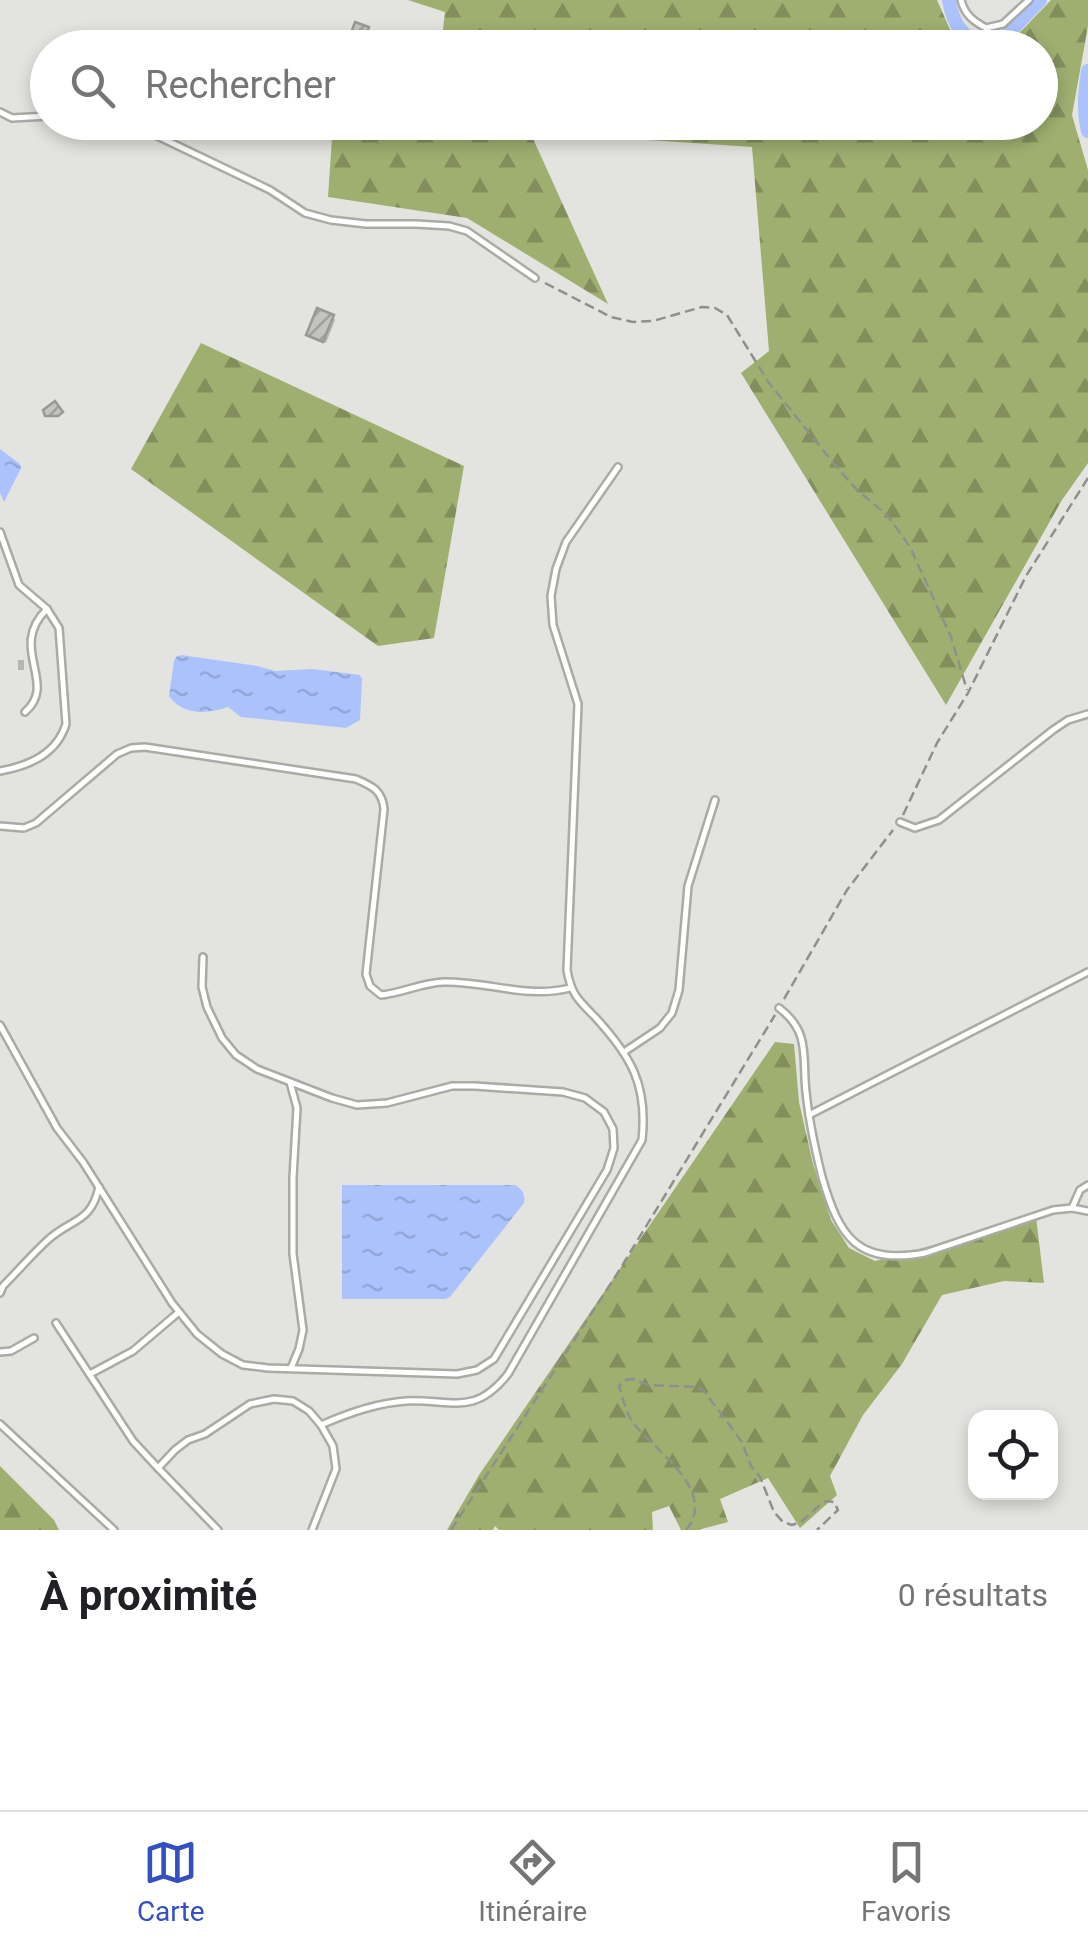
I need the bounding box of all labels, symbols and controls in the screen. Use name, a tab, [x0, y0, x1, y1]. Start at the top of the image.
search box	[30, 30, 1058, 140]
icon: search	[65, 58, 120, 113]
text: Rechercher	[145, 63, 336, 107]
map controls	[968, 1410, 1058, 1500]
button: locate	[968, 1410, 1058, 1500]
text: À proximité	[40, 1571, 257, 1620]
text: 0 résultats	[898, 1576, 1048, 1614]
tab: Carte	[137, 1835, 205, 1928]
tab: Itinéraire	[478, 1835, 587, 1928]
tab: Favoris	[861, 1835, 951, 1928]

